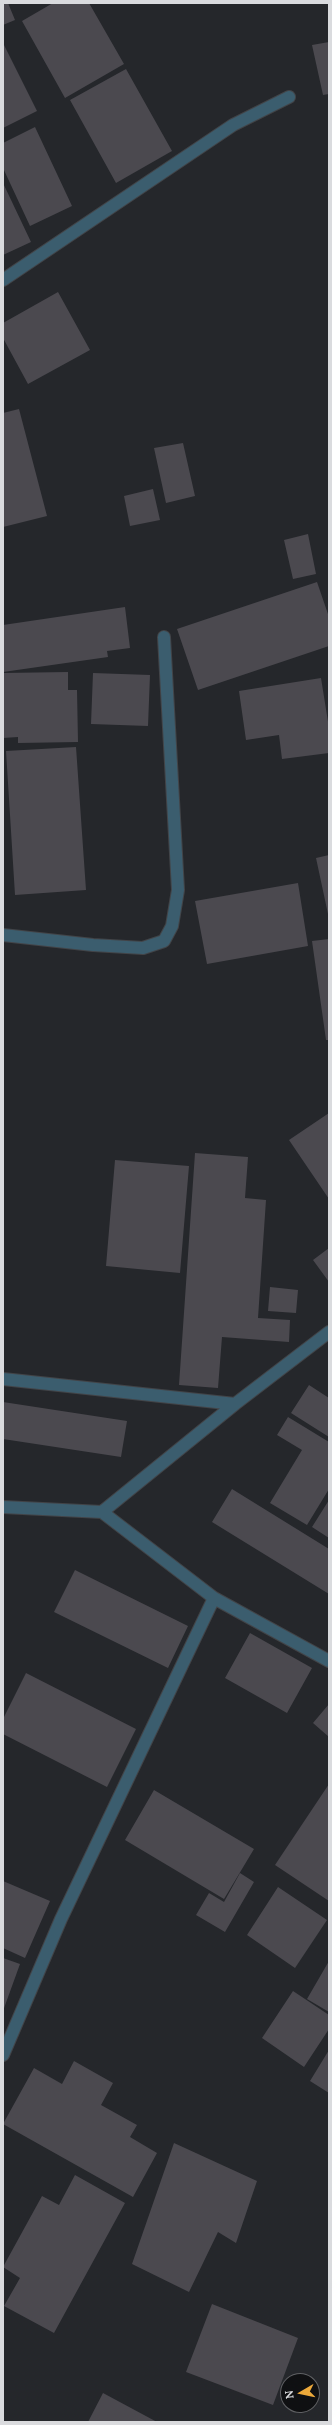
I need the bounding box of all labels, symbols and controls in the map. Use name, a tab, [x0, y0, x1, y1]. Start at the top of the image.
north arrow	[280, 2373, 320, 2413]
text: N	[282, 2389, 297, 2400]

